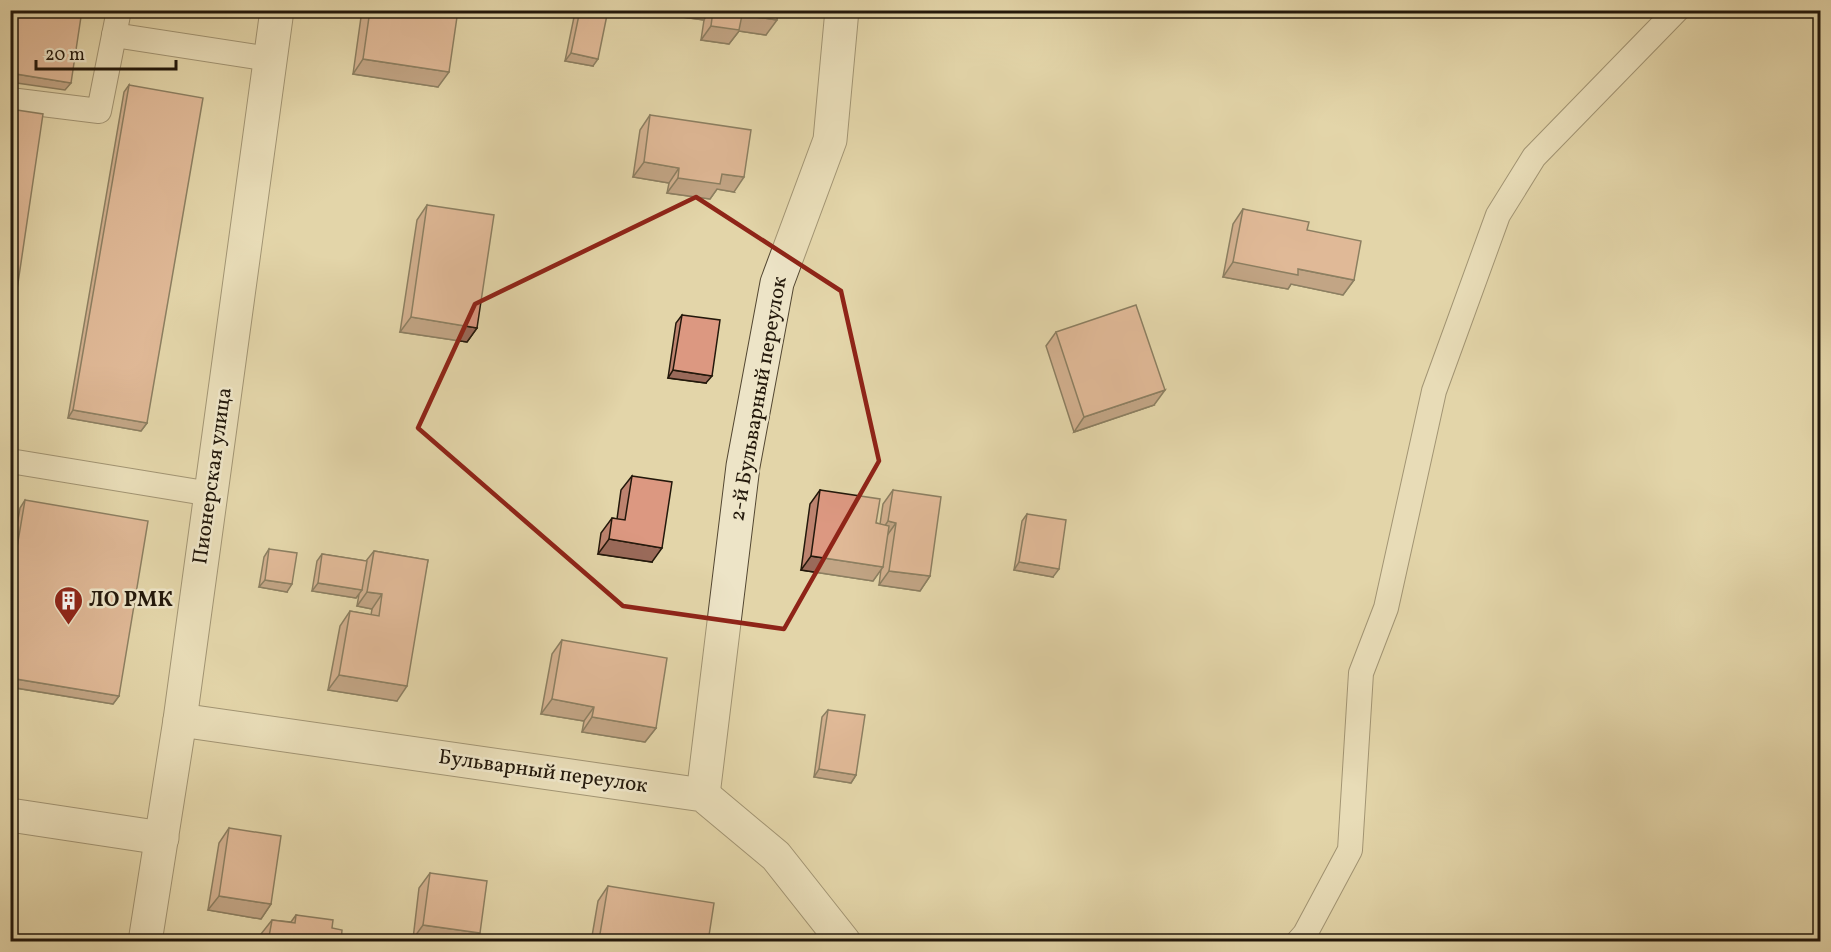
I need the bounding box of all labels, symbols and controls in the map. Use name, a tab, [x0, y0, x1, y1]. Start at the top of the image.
scale bar	[36, 33, 176, 71]
text: 20 m	[45, 43, 85, 68]
street label: 2-й Бульварный переулок	[723, 274, 795, 524]
street label: Пионерская улица	[186, 386, 240, 566]
building icon: ЛО РМК	[52, 584, 84, 626]
place label: ЛО РМК	[89, 586, 173, 615]
street label: Бульварный переулок	[437, 743, 649, 801]

